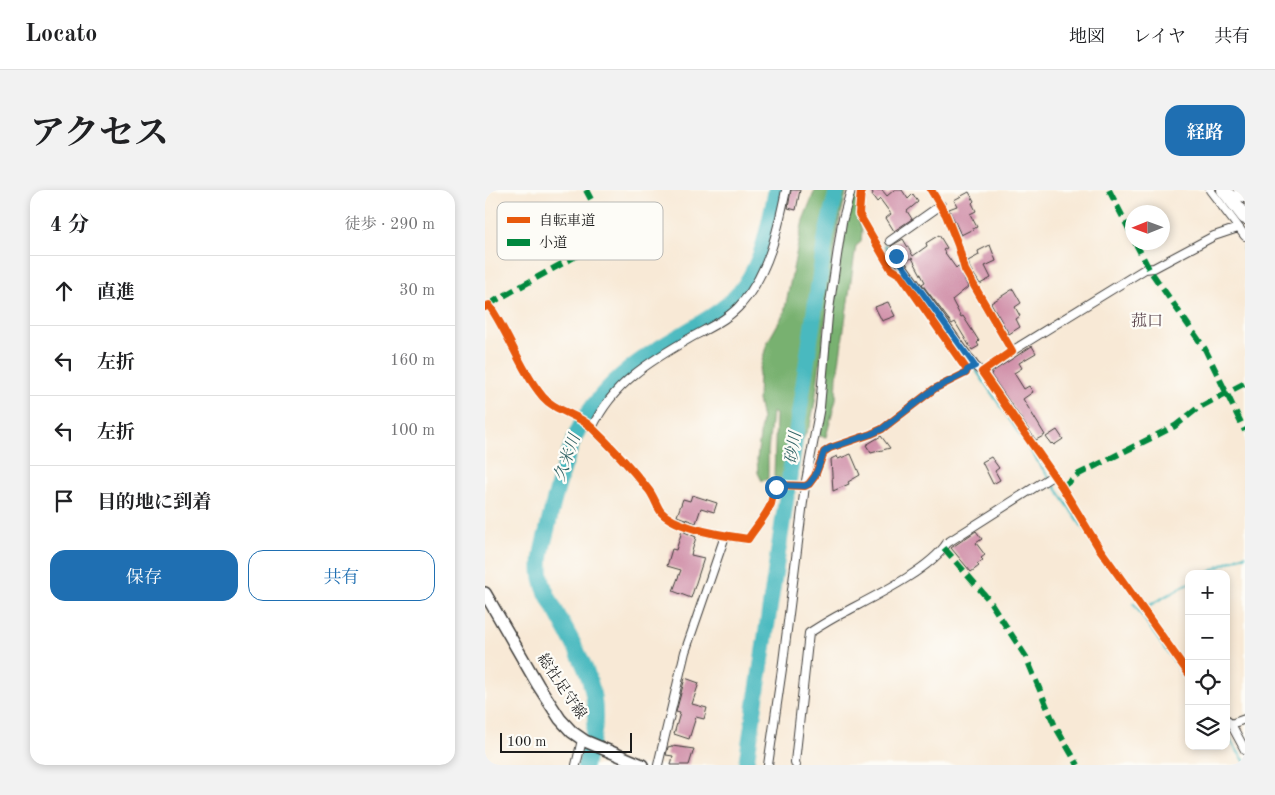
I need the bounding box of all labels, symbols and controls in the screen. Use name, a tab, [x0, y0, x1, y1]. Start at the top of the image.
text: Locato	[25, 23, 97, 47]
text: 地図	[1069, 28, 1105, 46]
text: レイヤ	[1133, 28, 1186, 46]
text: 共有	[1214, 28, 1250, 46]
button: 経路	[1165, 105, 1245, 156]
text: アクセス	[30, 117, 169, 152]
legend	[497, 202, 663, 260]
north arrow	[1125, 205, 1170, 250]
text: 自転車道	[539, 213, 595, 228]
text: 4 分	[50, 215, 89, 236]
text: 徒歩 · 290 m	[345, 217, 435, 233]
text: 小道	[539, 235, 567, 250]
route end	[885, 245, 908, 268]
icon: ahead	[50, 277, 78, 305]
text: 30 m	[399, 283, 435, 299]
text: 直進	[97, 284, 135, 303]
district label: 菰口	[1131, 312, 1163, 330]
icon: left	[50, 347, 78, 375]
text: 160 m	[390, 353, 435, 369]
text: 左折	[97, 354, 135, 373]
icon: left	[50, 417, 78, 445]
text: 100 m	[390, 423, 435, 439]
text: 左折	[97, 424, 135, 443]
water label: 砂川	[782, 429, 805, 465]
water label: 久米川	[550, 430, 584, 483]
route start	[765, 476, 788, 499]
icon: arrive	[50, 487, 78, 515]
text: 目的地に到着	[97, 494, 211, 513]
button: 保存	[50, 550, 238, 601]
button: 共有	[248, 550, 435, 601]
map controls	[1185, 570, 1230, 750]
button: +	[1185, 570, 1230, 615]
button: −	[1185, 615, 1230, 660]
street label: 総社足守線	[534, 651, 590, 722]
button: locate	[1185, 660, 1230, 705]
button: layers	[1185, 705, 1230, 750]
scale bar	[500, 730, 633, 753]
text: 100 m	[507, 735, 546, 749]

